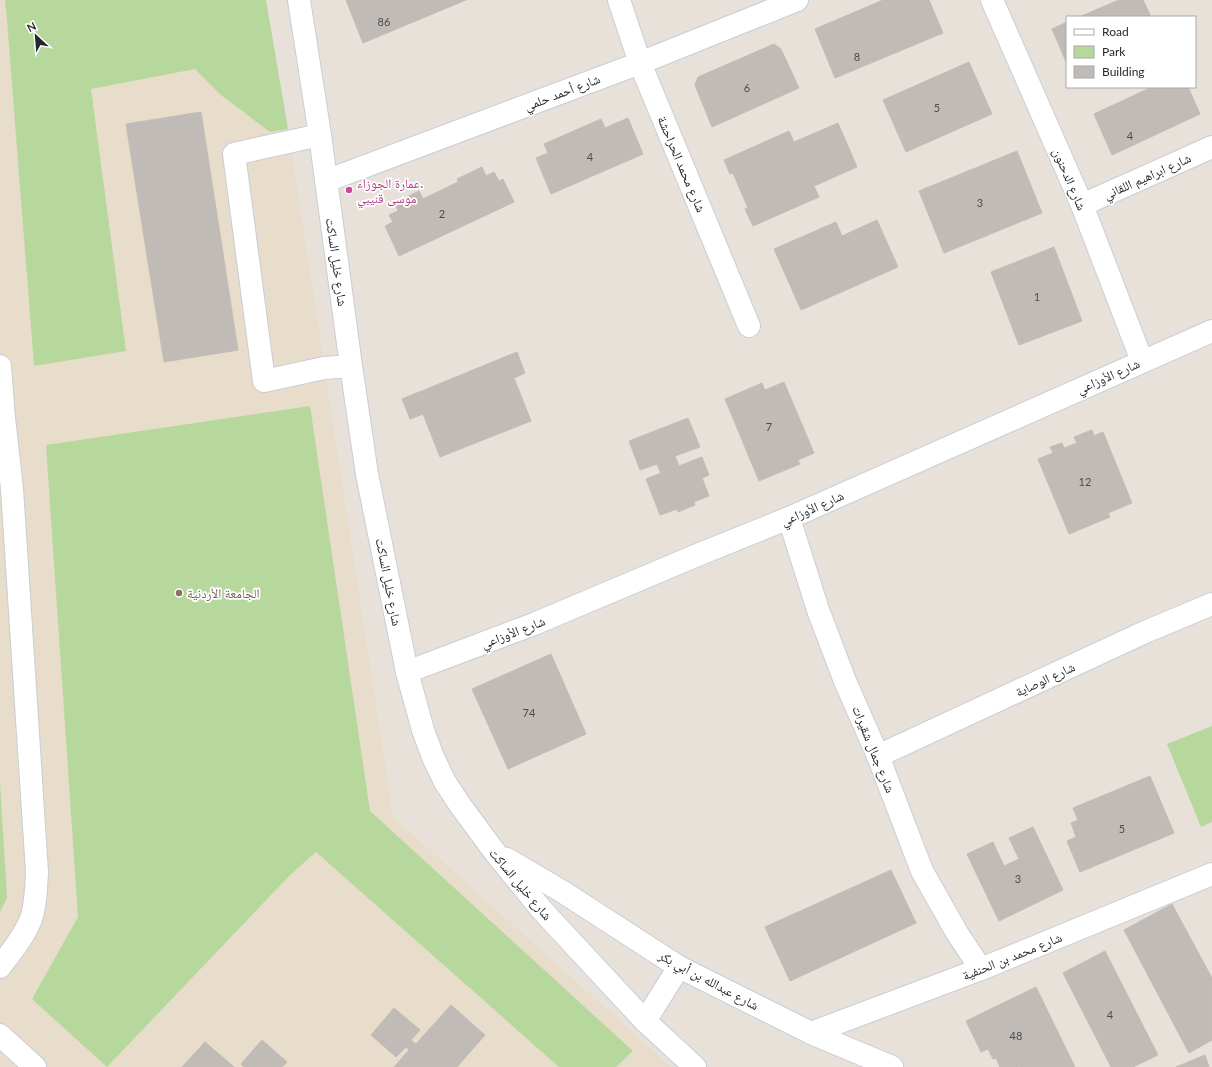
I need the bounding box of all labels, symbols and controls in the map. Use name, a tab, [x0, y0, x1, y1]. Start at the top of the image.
house number: 86	[378, 15, 390, 28]
north arrow	[16, 16, 56, 56]
legend	[1066, 16, 1196, 88]
text: N	[25, 19, 38, 34]
text: Road	[1102, 24, 1129, 39]
text: Park	[1102, 44, 1126, 59]
house number: 8	[854, 50, 860, 63]
text: Building	[1102, 64, 1145, 79]
street label: شارع أحمد حلمي	[522, 70, 603, 117]
house number: 6	[744, 81, 750, 94]
house number: 5	[934, 101, 940, 114]
street label: شارع محمد الحراحشة	[653, 113, 710, 215]
house number: 4	[1127, 129, 1134, 142]
street label: شارع الدحنون	[1048, 146, 1090, 213]
street label: شارع ابراهيم اللقاني	[1101, 149, 1195, 206]
house number: 4	[587, 150, 594, 163]
place label: عمارة الجوزاء. موسى قنيبي	[357, 175, 423, 209]
marker: عمارة الجوزاء. موسى قنيبي	[344, 185, 354, 195]
house number: 3	[977, 196, 983, 209]
house number: 2	[439, 207, 445, 220]
street label: شارع خليل الساكت	[321, 217, 351, 307]
house number: 1	[1034, 290, 1040, 303]
street label: شارع الأوزاعي	[1074, 355, 1143, 400]
house number: 7	[766, 420, 772, 433]
house number: 12	[1079, 475, 1091, 488]
street label: شارع الأوزاعي	[778, 487, 847, 532]
street label: شارع خليل الساكت	[371, 537, 405, 628]
place label: الجامعة الأردنية	[187, 585, 260, 602]
marker: الجامعة الأردنية	[174, 588, 184, 598]
street label: شارع الأوزاعي	[479, 612, 549, 655]
street label: شارع الوصاية	[1013, 658, 1078, 702]
street label: شارع جمال شقيرات	[847, 703, 899, 796]
house number: 74	[523, 706, 536, 719]
house number: 5	[1119, 822, 1125, 835]
street label: شارع خليل الساكت	[485, 845, 556, 925]
house number: 3	[1015, 872, 1021, 885]
street label: شارع محمد بن الحنفية	[960, 929, 1065, 985]
street label: شارع عبدالله بن أبي بكر	[654, 946, 762, 1016]
house number: 4	[1107, 1008, 1114, 1021]
house number: 48	[1010, 1029, 1022, 1042]

